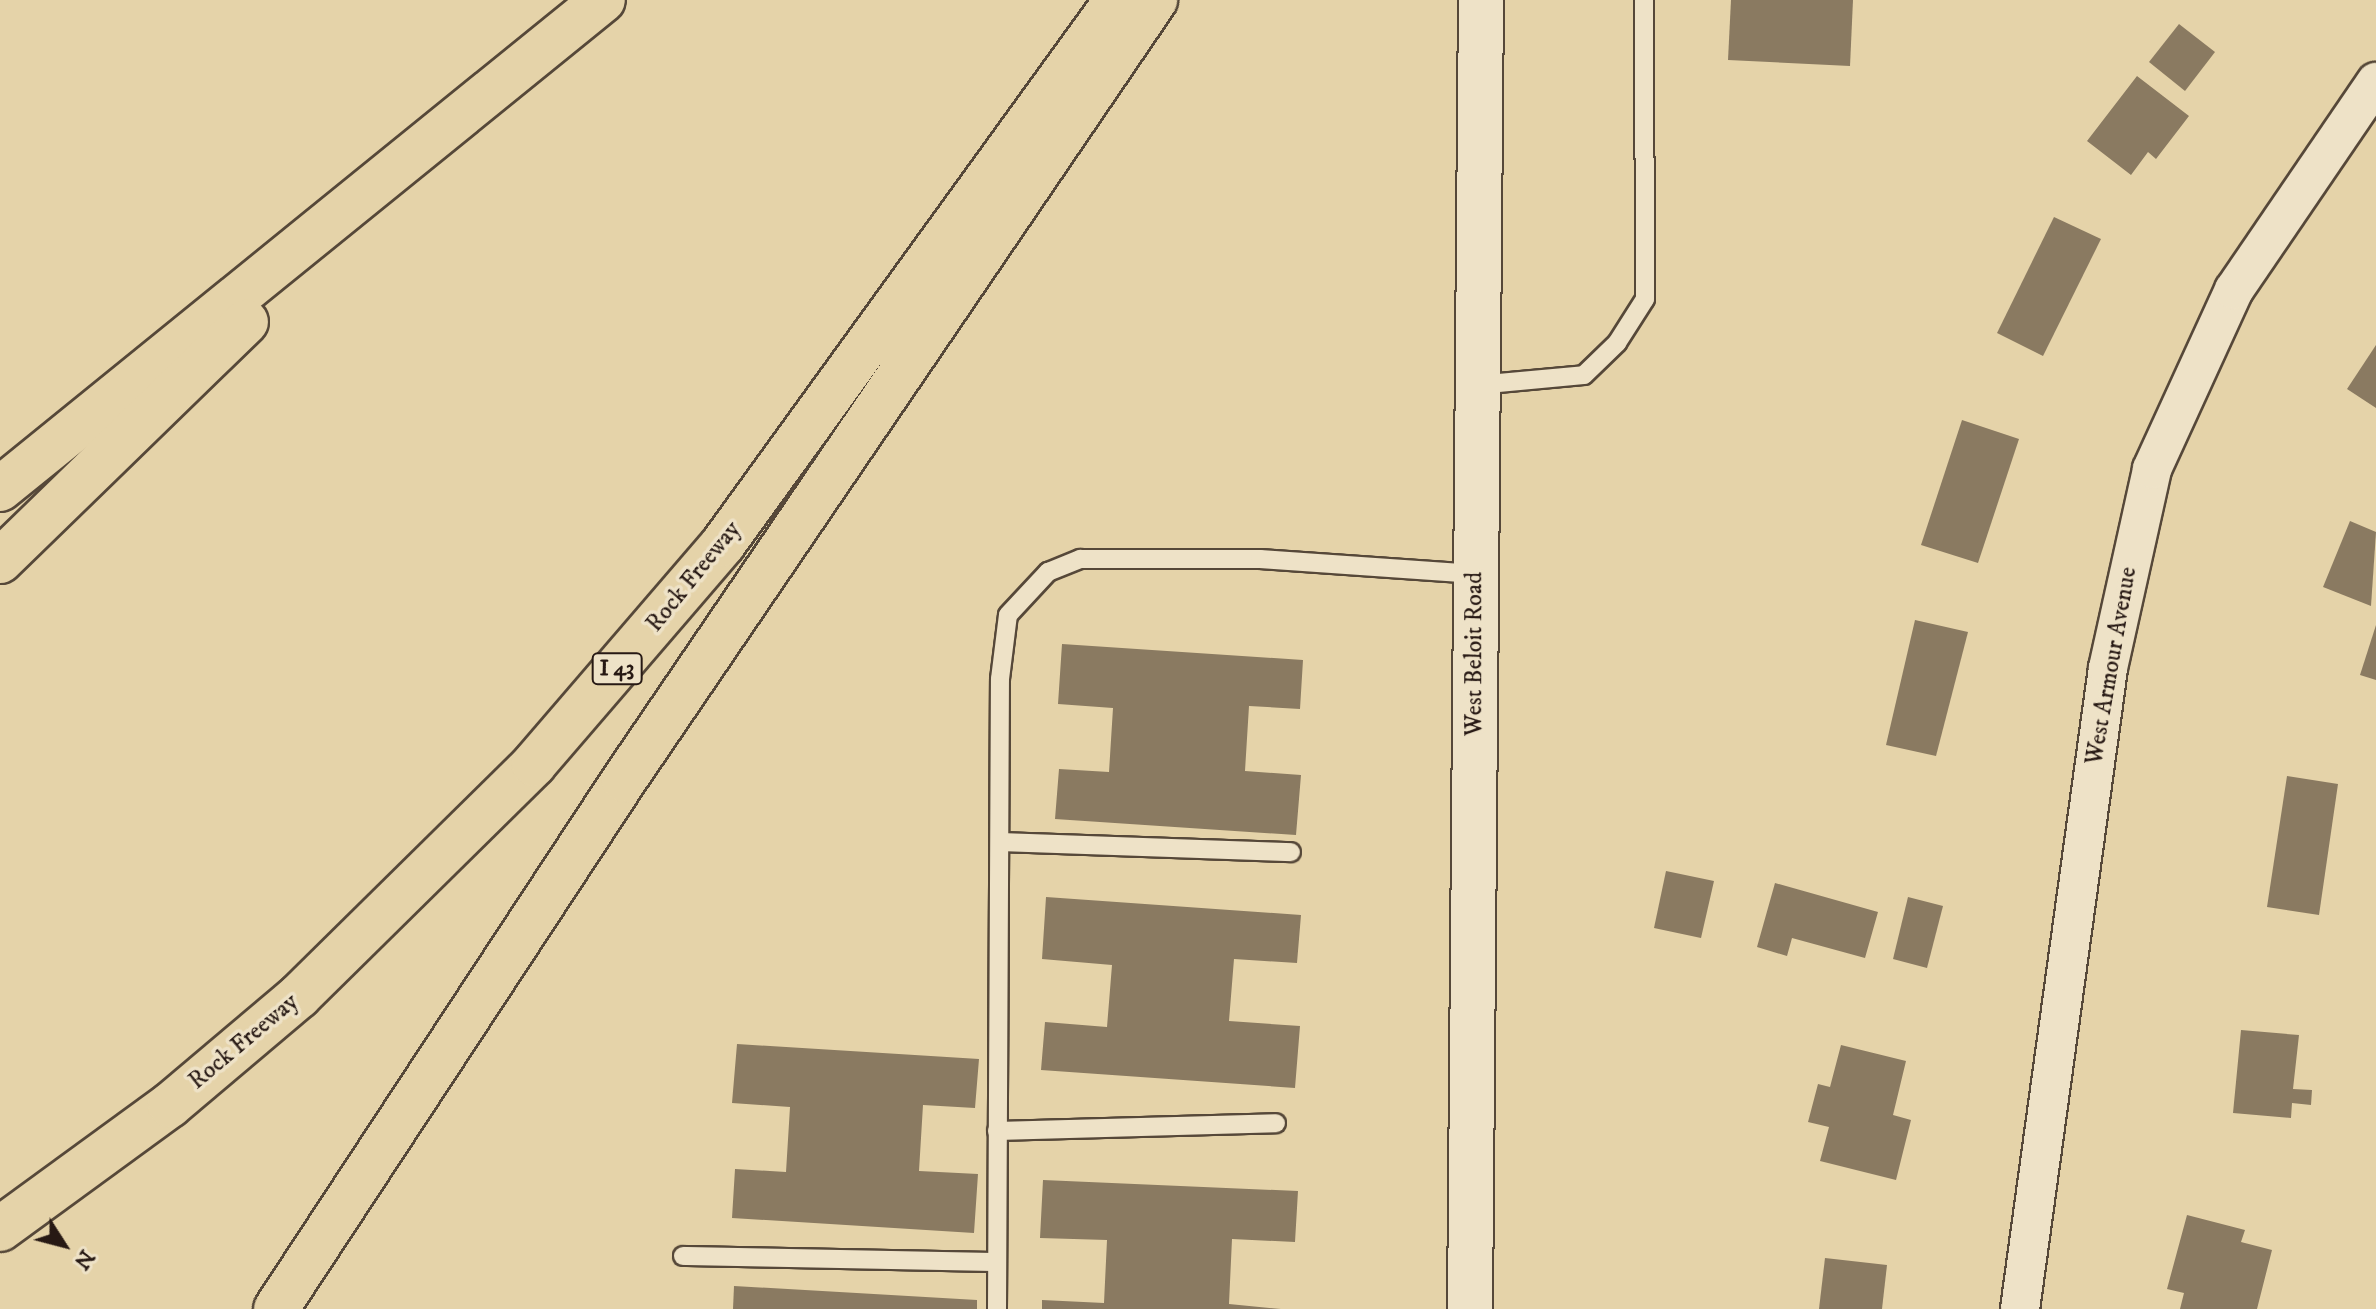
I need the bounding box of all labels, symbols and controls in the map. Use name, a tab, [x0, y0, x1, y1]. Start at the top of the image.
street label: Rock Freeway	[641, 516, 747, 638]
street label: West Armour Avenue	[2080, 565, 2144, 767]
street label: West Beloit Road	[1461, 572, 1489, 736]
road number: I 43	[591, 651, 643, 687]
street label: Rock Freeway	[183, 988, 305, 1096]
north arrow	[24, 1205, 104, 1285]
text: N	[68, 1244, 100, 1275]

